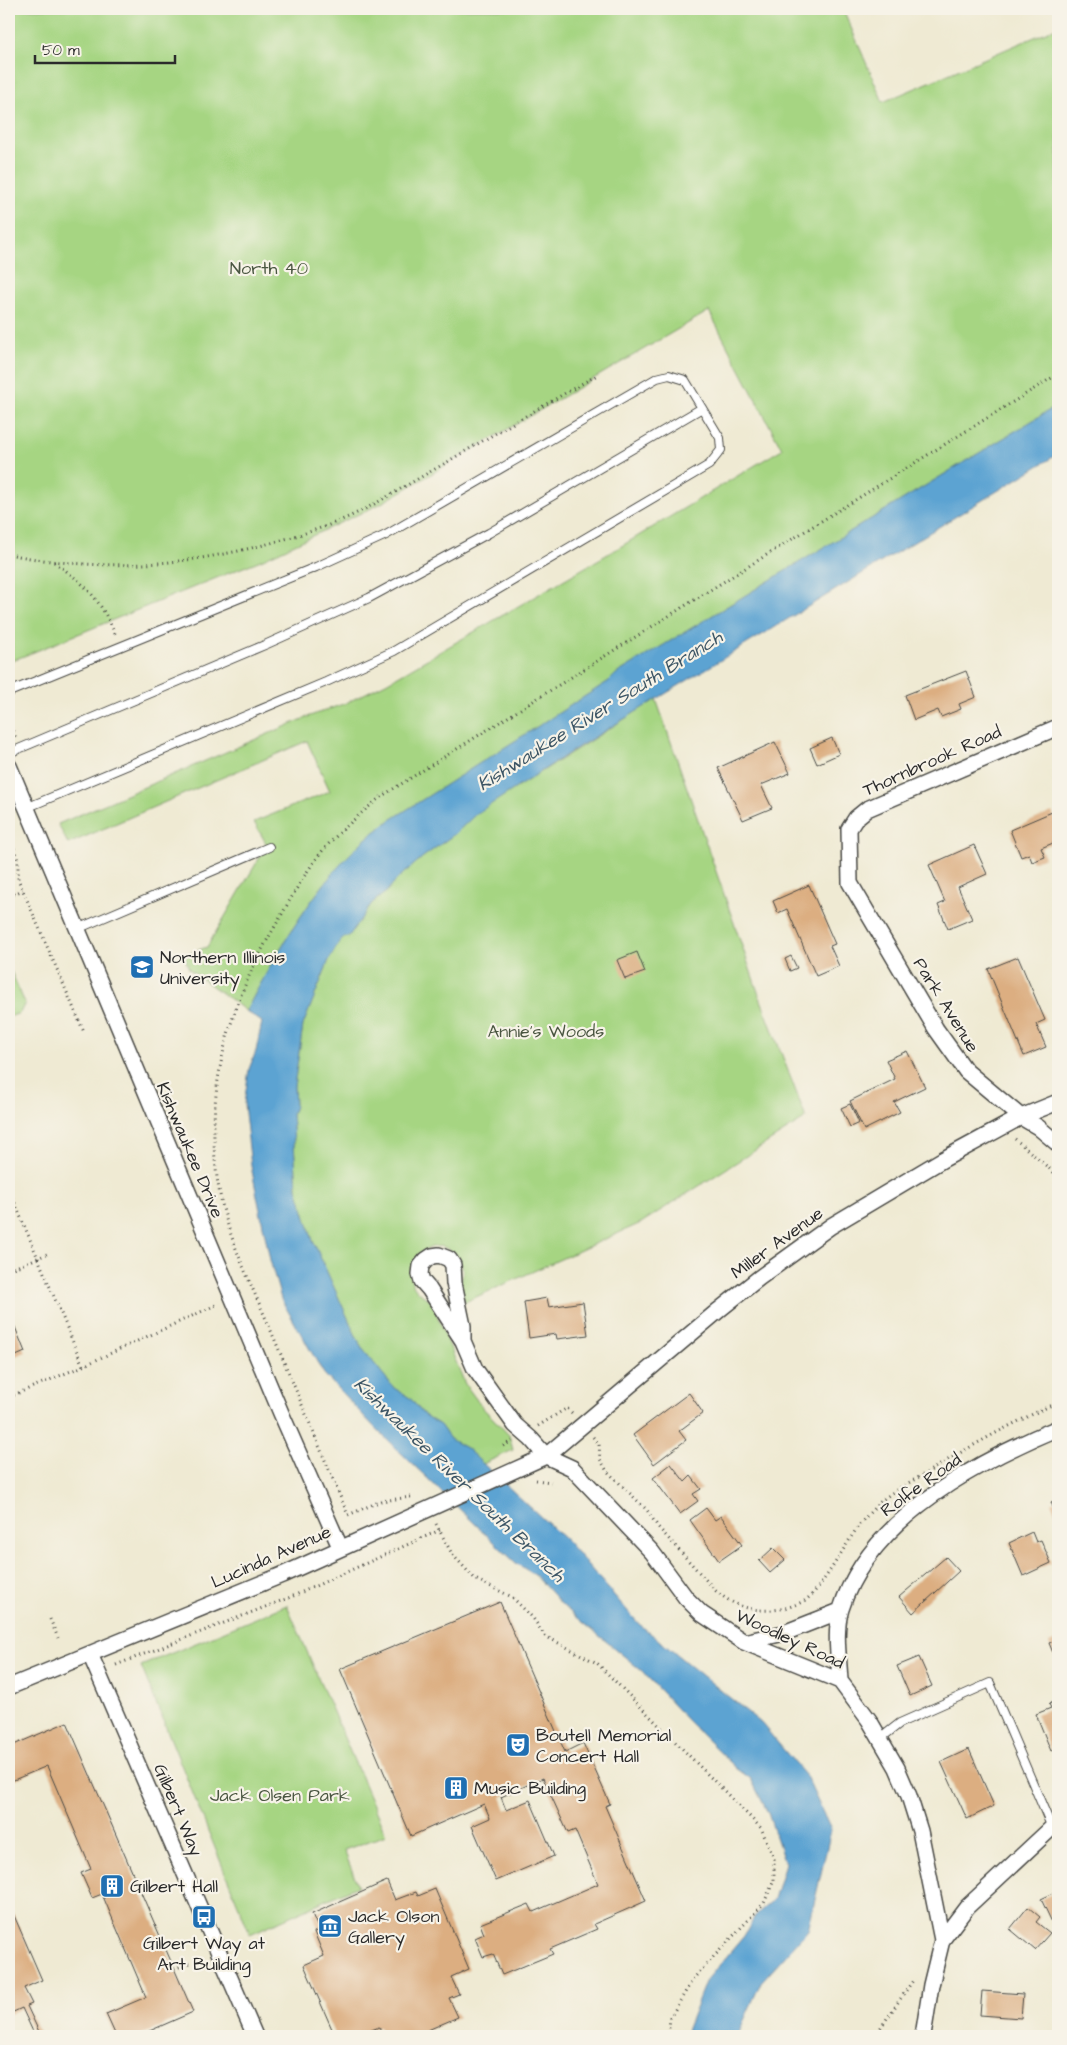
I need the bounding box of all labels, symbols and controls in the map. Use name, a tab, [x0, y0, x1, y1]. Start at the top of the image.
scale bar	[35, 32, 175, 64]
text: 50 m	[42, 40, 80, 61]
park label: North 40	[230, 256, 308, 281]
water label: Kishwaukee River South Branch	[472, 623, 729, 798]
street label: Thornbrook Road	[859, 719, 1005, 803]
place label: Northern Illinois University	[160, 945, 285, 992]
street label: Park Avenue	[907, 953, 985, 1057]
school or university icon: Northern Illinois University	[129, 954, 155, 980]
park label: Annie's Woods	[488, 1019, 604, 1044]
street label: Kishwaukee Drive	[150, 1078, 230, 1222]
street label: Miller Avenue	[726, 1201, 828, 1285]
water label: Kishwaukee River South Branch	[347, 1372, 572, 1590]
street label: Rolfe Road	[875, 1447, 967, 1523]
street label: Lucinda Avenue	[207, 1519, 335, 1595]
street label: Woodley Road	[731, 1603, 848, 1676]
place label: Boutell Memorial Concert Hall	[536, 1723, 672, 1769]
theatre icon: Boutell Memorial Concert Hall	[505, 1732, 531, 1758]
street label: Gilbert Way	[146, 1760, 209, 1861]
building icon: Music Building	[443, 1775, 469, 1801]
place label: Music Building	[474, 1776, 586, 1802]
park label: Jack Olsen Park	[210, 1783, 350, 1808]
building icon: Gilbert Hall	[99, 1873, 125, 1899]
place label: Gilbert Hall	[130, 1874, 218, 1899]
bus stop icon: Gilbert Way at Art Building	[191, 1904, 217, 1930]
place label: Jack Olson Gallery	[348, 1904, 439, 1951]
museum icon: Jack Olson Gallery	[317, 1913, 343, 1939]
place label: Gilbert Way at Art Building	[143, 1931, 266, 1978]

